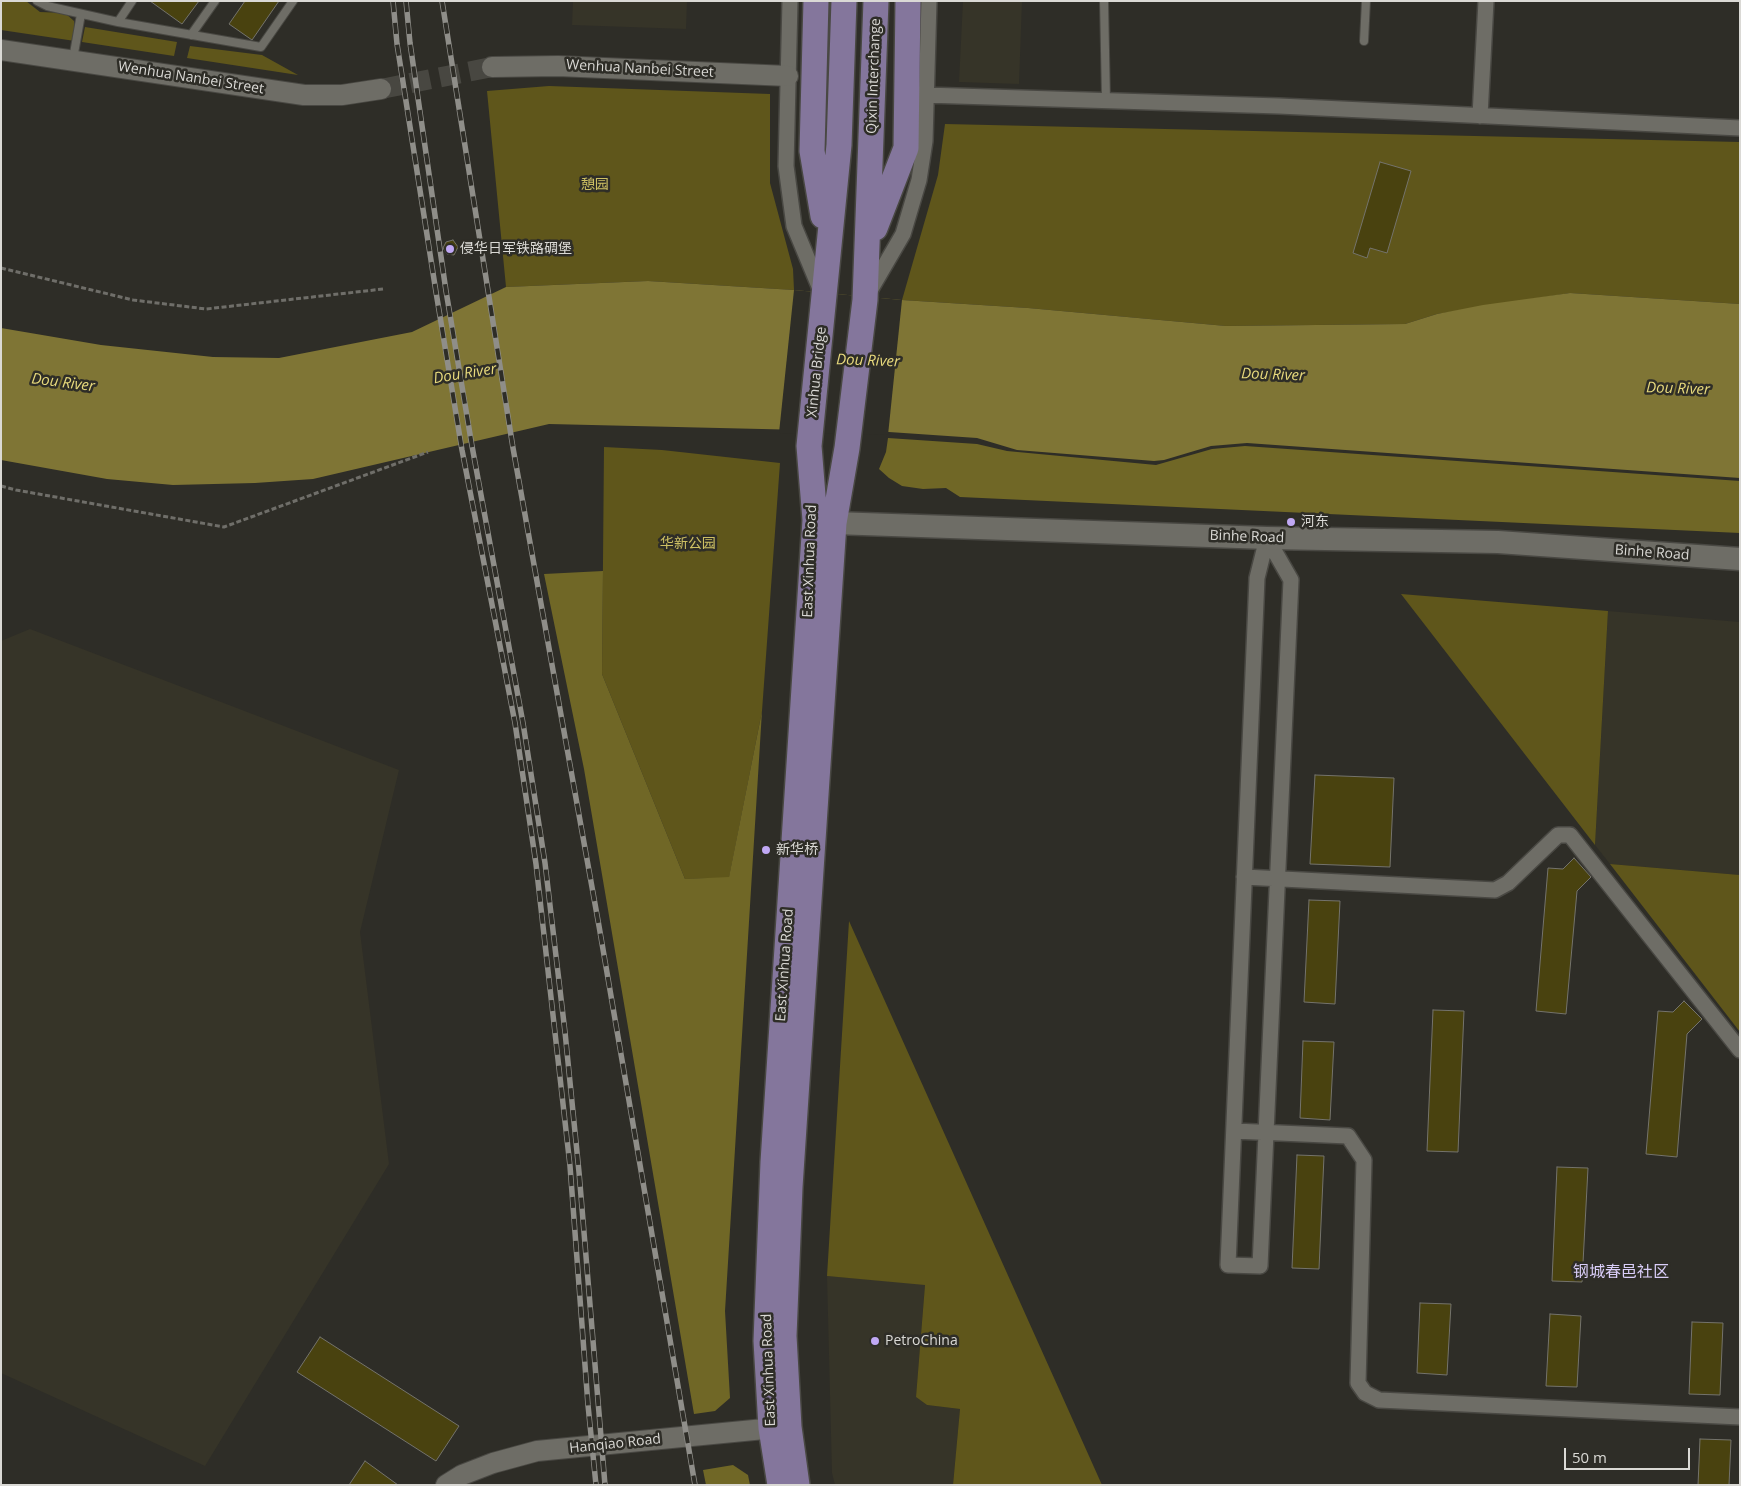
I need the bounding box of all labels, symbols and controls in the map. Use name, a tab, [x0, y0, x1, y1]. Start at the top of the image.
street label: Qixin Interchange	[864, 18, 884, 134]
street label: Wenhua Nanbei Street	[566, 57, 714, 81]
street label: Wenhua Nanbei Street	[117, 58, 265, 98]
park label: 憩园	[581, 177, 609, 193]
place label: 侵华日军铁路碉堡	[460, 241, 572, 257]
marker: 侵华日军铁路碉堡	[444, 243, 456, 255]
street label: Xinhua Bridge	[804, 326, 830, 418]
water label: Dou River	[836, 351, 900, 371]
water label: Dou River	[432, 360, 498, 388]
water label: Dou River	[1241, 365, 1305, 385]
water label: Dou River	[30, 370, 96, 396]
water label: Dou River	[1646, 379, 1710, 399]
street label: East Xinhua Road	[800, 504, 820, 618]
place label: 河东	[1301, 514, 1329, 530]
marker: 河东	[1285, 516, 1297, 528]
street label: Binhe Road	[1209, 527, 1285, 547]
park label: 华新公园	[660, 536, 716, 552]
street label: Binhe Road	[1614, 542, 1690, 564]
place label: 新华桥	[776, 842, 818, 858]
marker: 新华桥	[760, 844, 772, 856]
street label: East Xinhua Road	[773, 908, 797, 1022]
district label: 钢城春邑社区	[1573, 1262, 1669, 1282]
street label: East Xinhua Road	[759, 1313, 779, 1427]
place label: PetroChina	[885, 1333, 958, 1349]
marker: PetroChina	[869, 1335, 881, 1347]
street label: Hanqiao Road	[568, 1431, 662, 1457]
scale bar	[1566, 1438, 1692, 1470]
text: 50 m	[1572, 1447, 1607, 1467]

